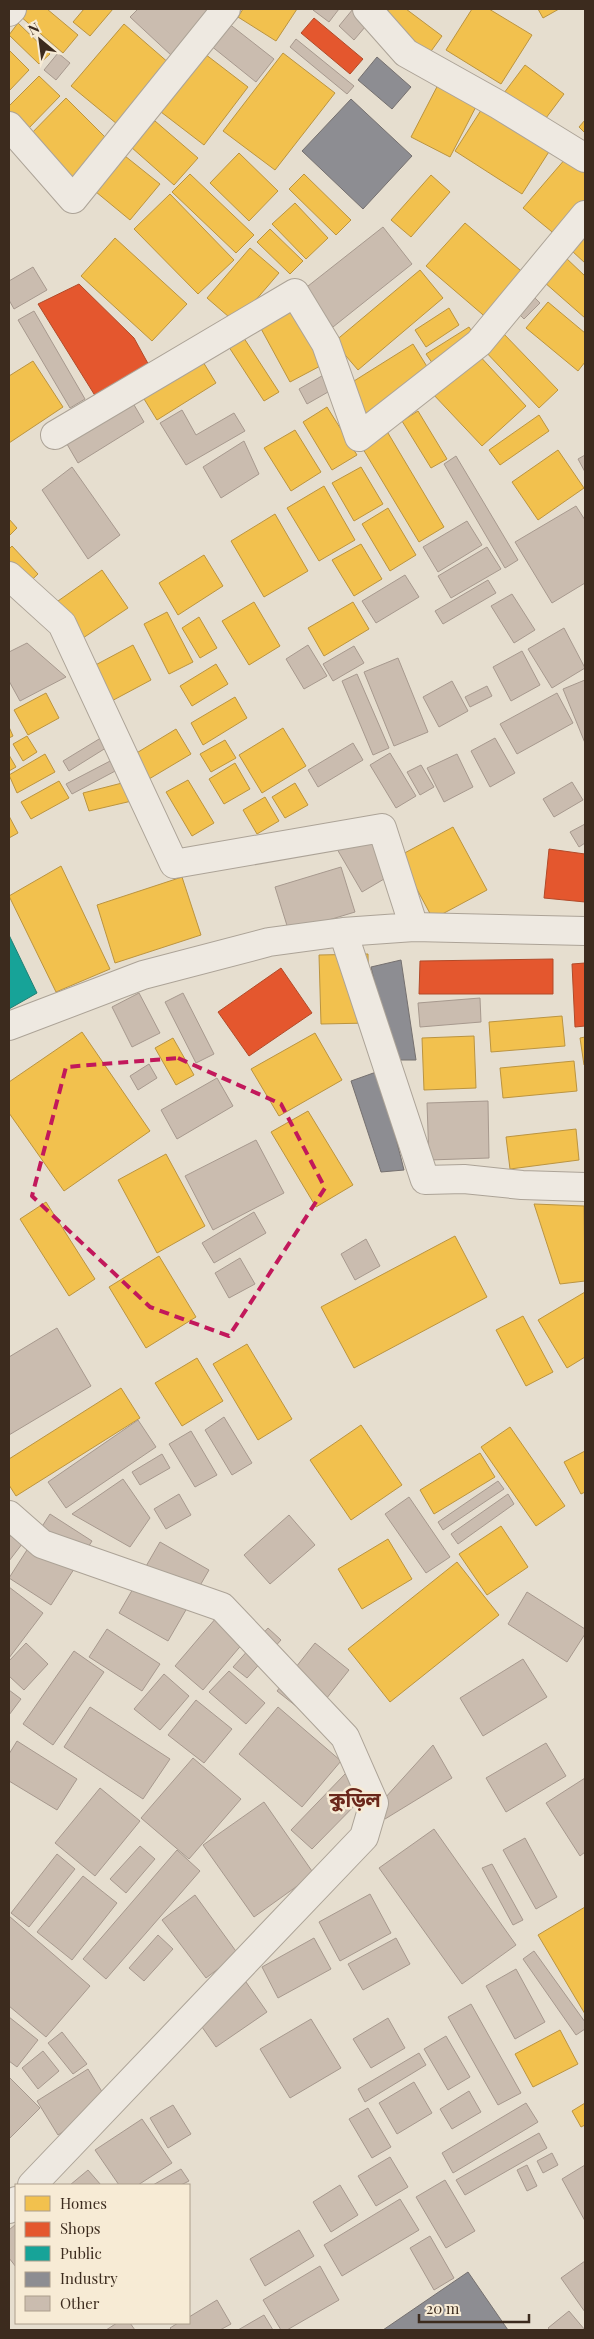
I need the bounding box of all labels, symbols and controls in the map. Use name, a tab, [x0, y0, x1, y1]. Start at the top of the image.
north arrow	[15, 15, 65, 65]
text: N	[24, 17, 42, 39]
district label: কুড়িল	[328, 1785, 382, 1812]
legend	[15, 2184, 190, 2324]
text: Homes	[60, 2193, 107, 2213]
text: Shops	[60, 2218, 101, 2238]
text: Public	[60, 2243, 102, 2263]
text: Industry	[60, 2268, 118, 2288]
scale bar	[419, 2292, 529, 2324]
text: Other	[60, 2293, 100, 2313]
text: 20 m	[426, 2298, 460, 2318]

